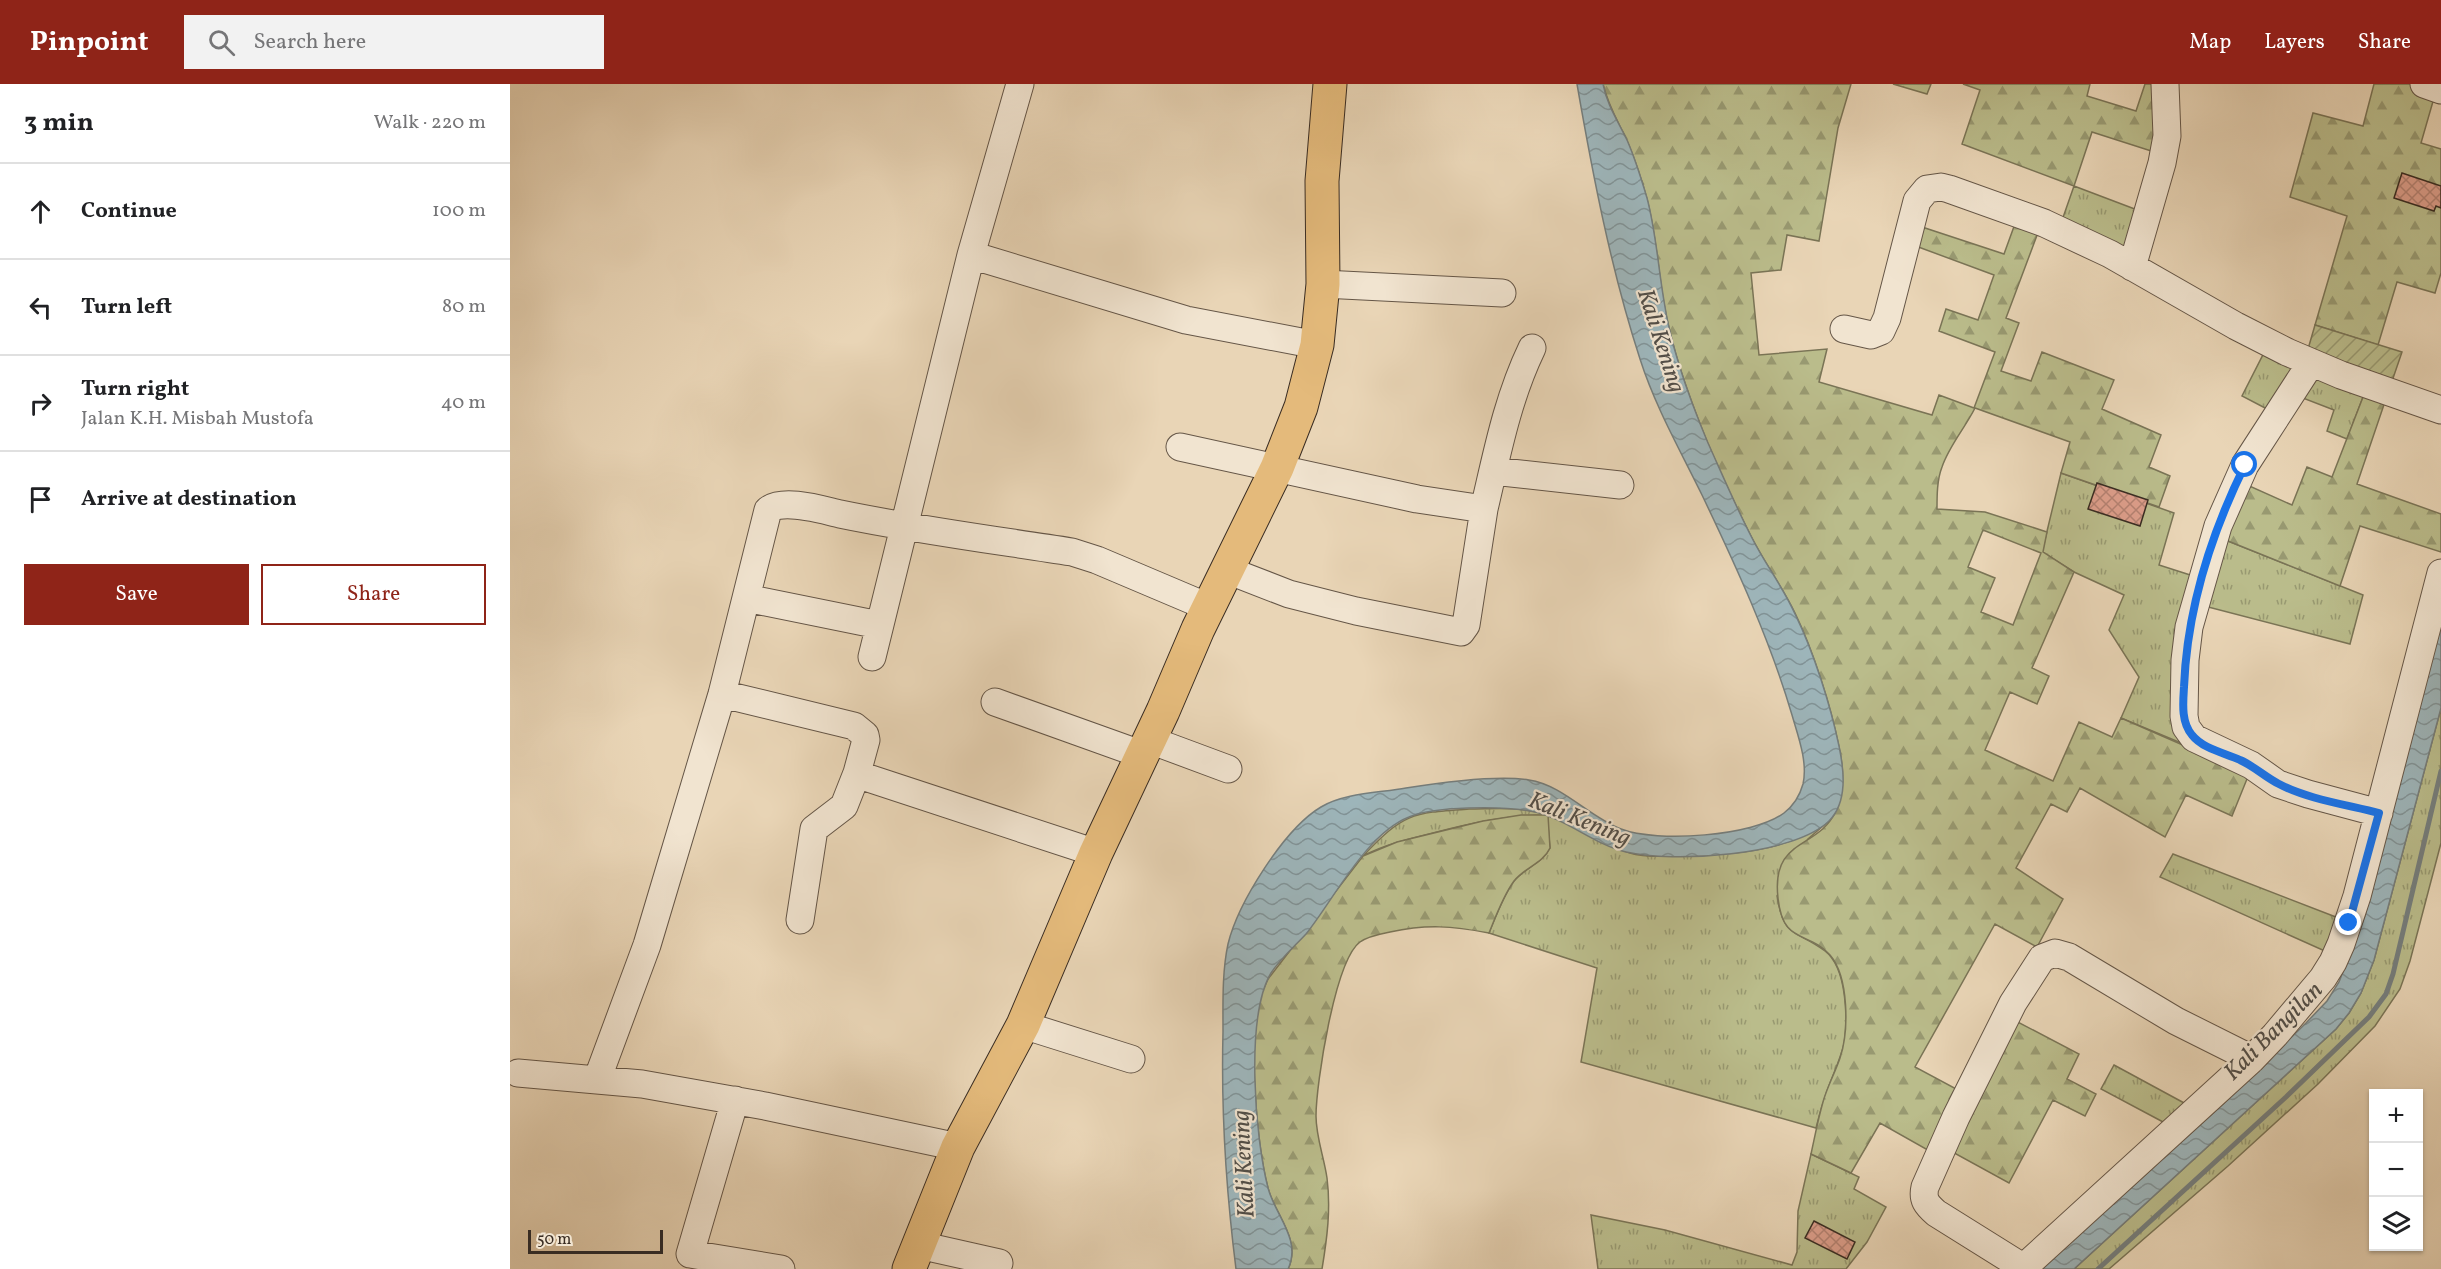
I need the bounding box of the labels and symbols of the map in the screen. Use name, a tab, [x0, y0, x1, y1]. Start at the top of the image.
water label: Kali Kening	[1627, 285, 1693, 398]
route start	[2231, 451, 2257, 477]
water label: Kali Kening	[1523, 784, 1636, 856]
route end	[2335, 909, 2361, 935]
water label: Kali Bangilan	[2217, 975, 2331, 1089]
water label: Kali Kening	[1225, 1109, 1265, 1219]
scale bar	[528, 1227, 663, 1254]

